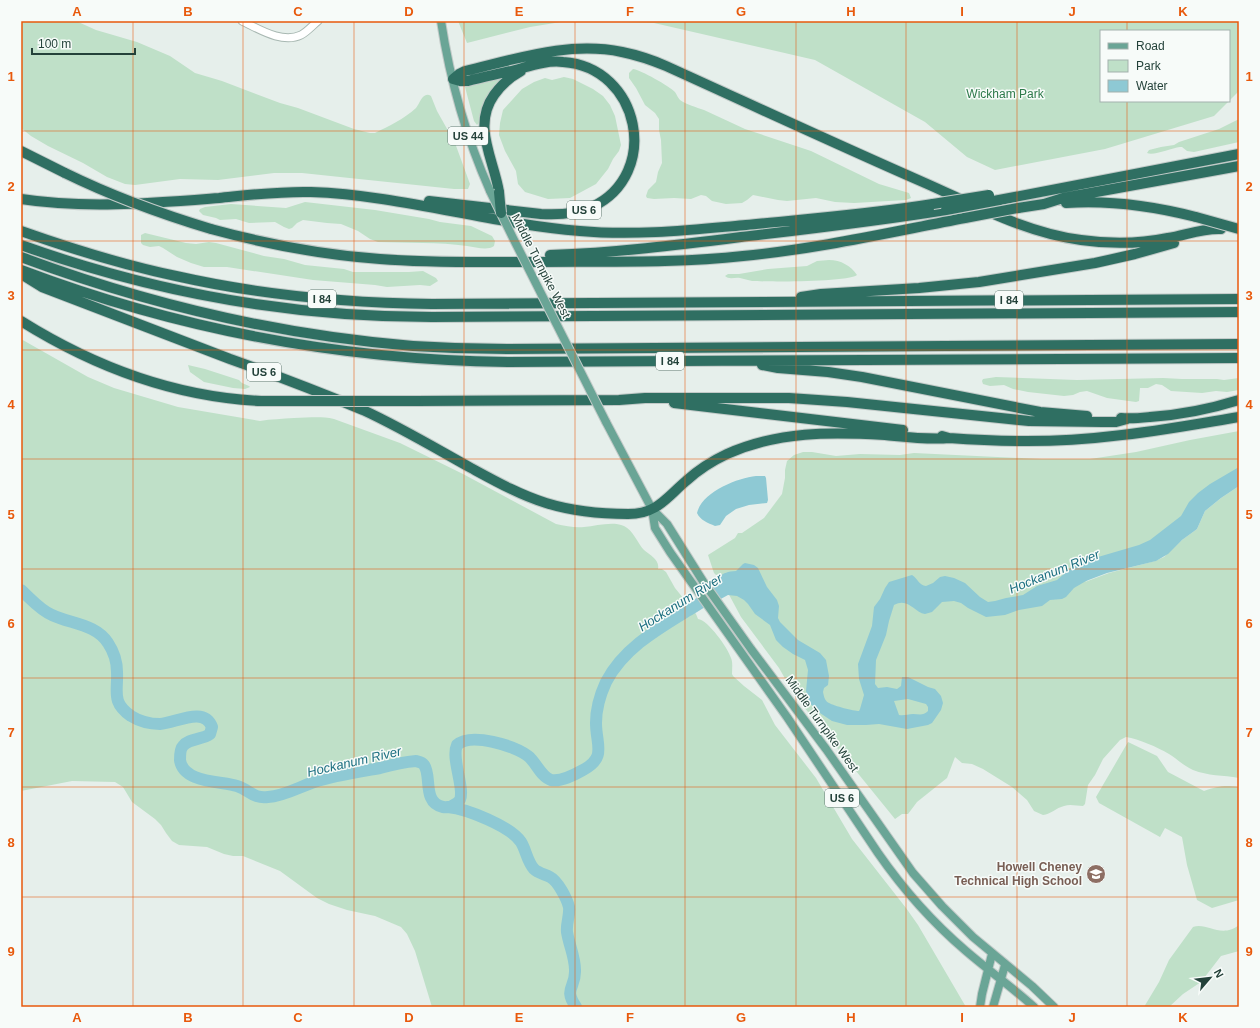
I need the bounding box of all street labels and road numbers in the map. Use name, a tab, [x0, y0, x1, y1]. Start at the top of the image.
road number: US 44	[448, 127, 488, 145]
road number: US 6	[567, 201, 601, 219]
street label: Middle Turnpike West	[509, 212, 574, 321]
road number: I 84	[308, 290, 336, 308]
road number: I 84	[995, 291, 1023, 309]
road number: I 84	[656, 352, 684, 370]
road number: US 6	[247, 363, 281, 381]
street label: Middle Turnpike West	[782, 673, 862, 775]
road number: US 6	[825, 789, 859, 807]

